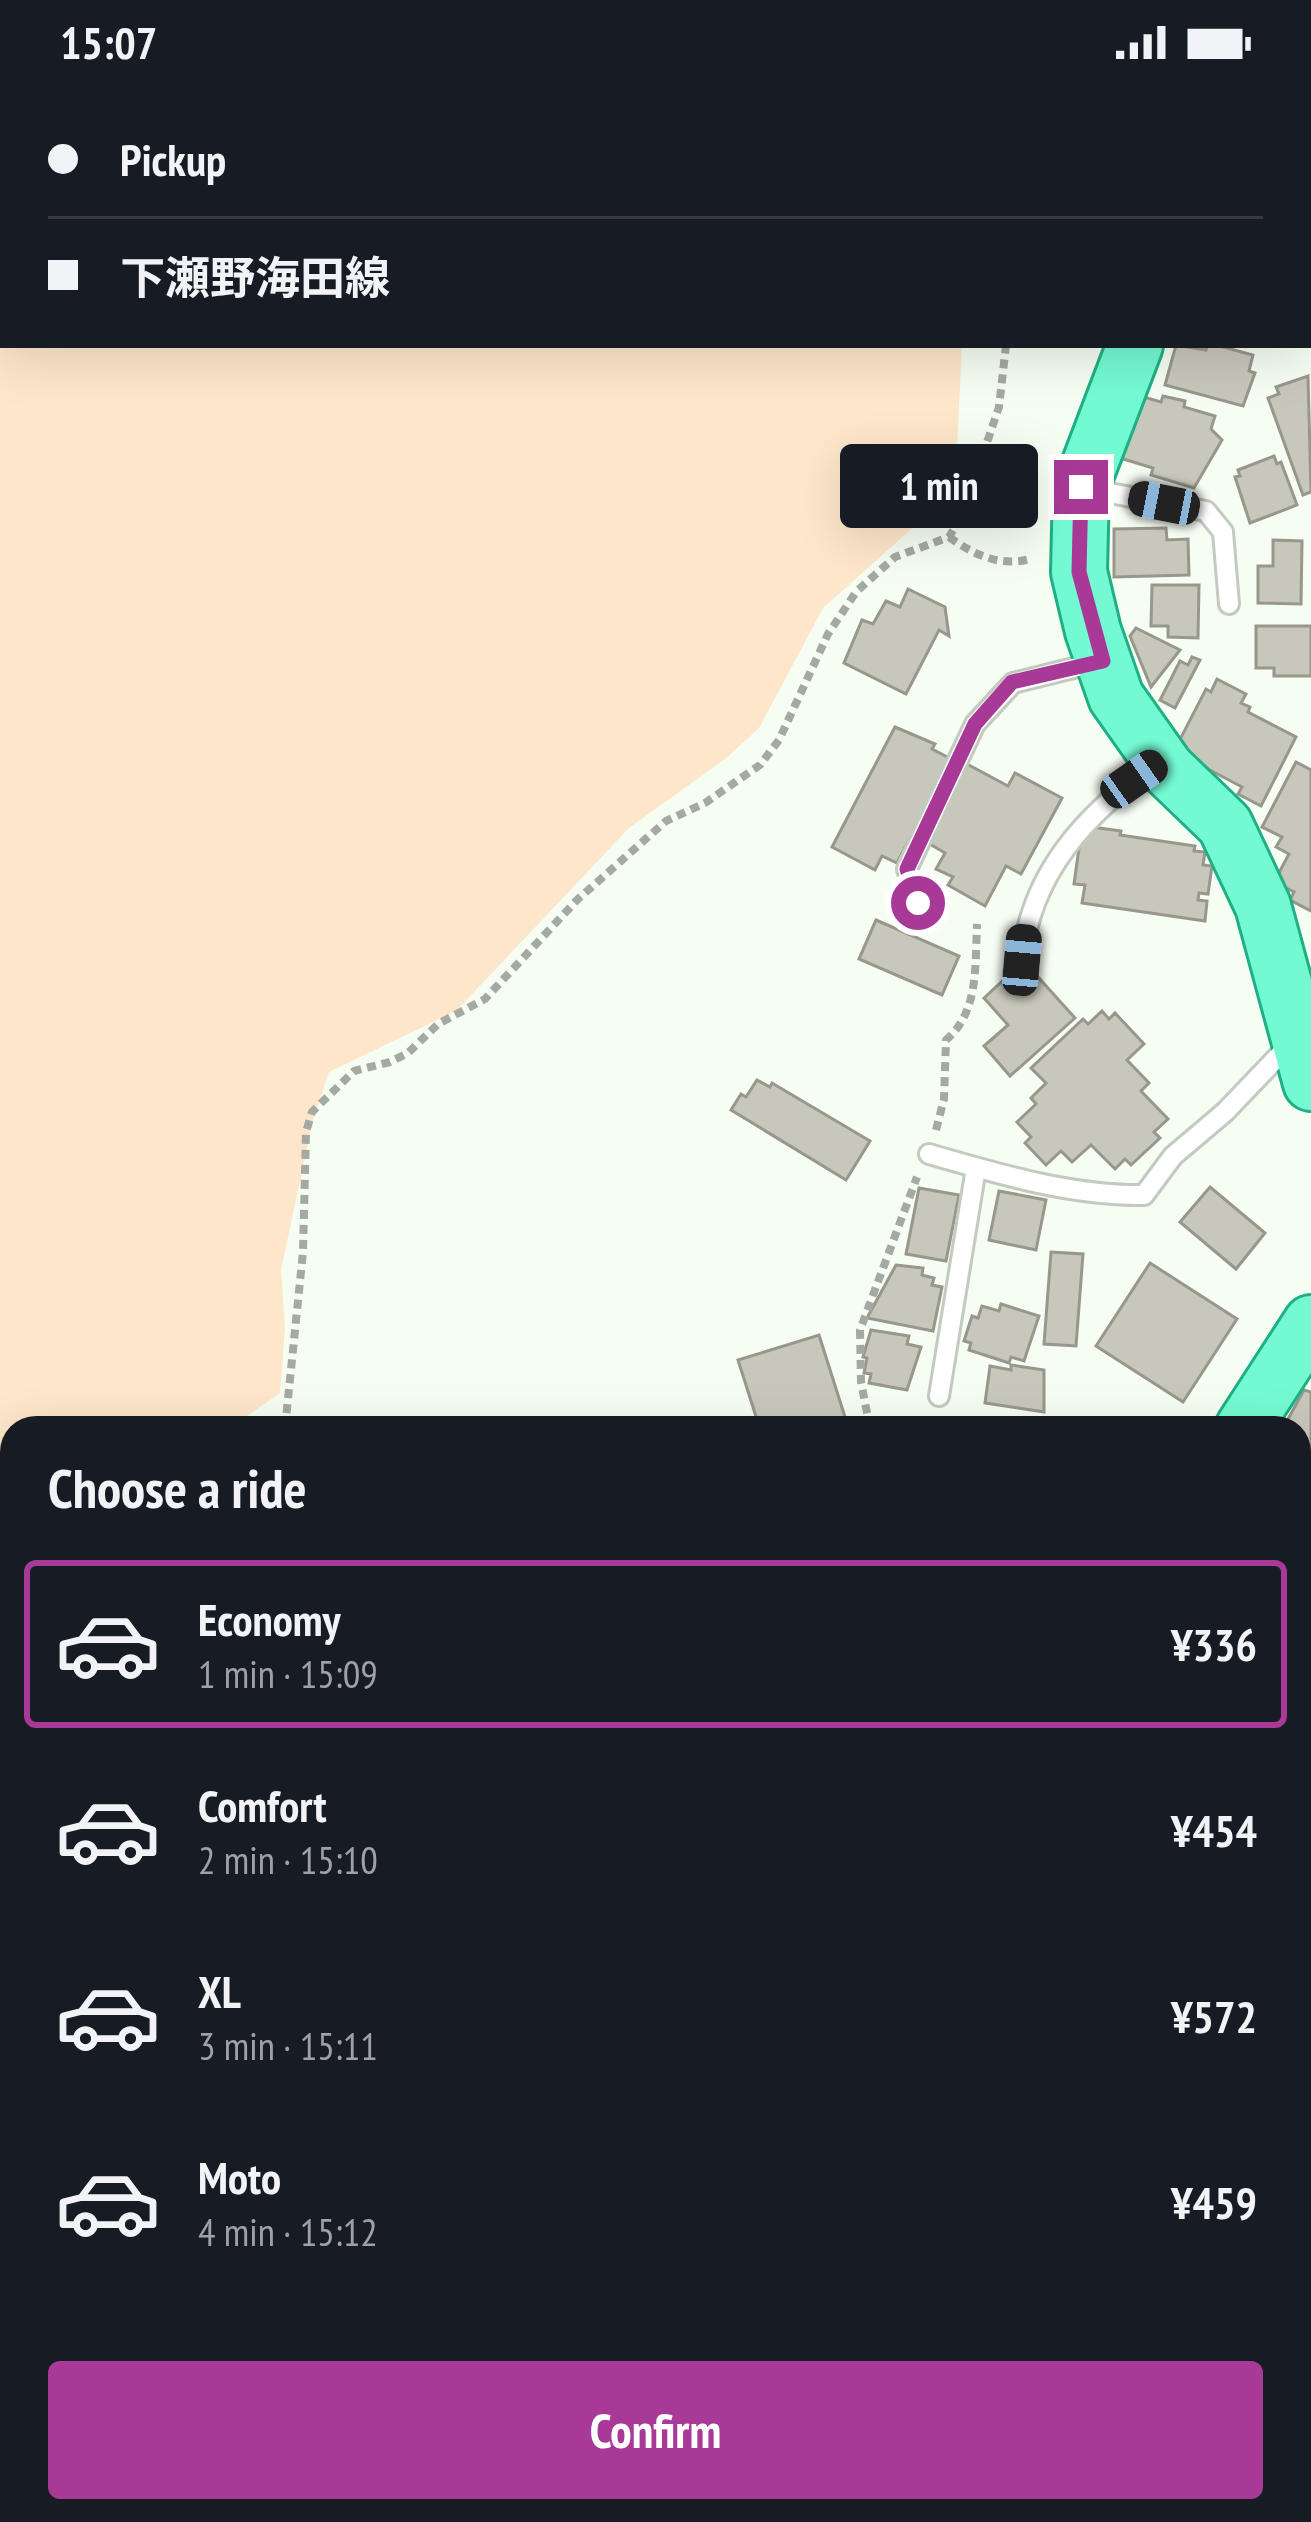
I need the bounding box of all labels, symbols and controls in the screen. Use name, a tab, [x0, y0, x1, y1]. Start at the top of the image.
text: 15:07	[60, 13, 157, 71]
text: Pickup	[120, 130, 226, 188]
text: 下瀬野海田線	[120, 248, 390, 306]
callout: 1 min	[841, 445, 1039, 529]
text: 1 min	[900, 460, 978, 511]
route end	[1054, 460, 1108, 514]
car	[1125, 478, 1203, 528]
car	[1094, 744, 1174, 814]
route start	[891, 876, 945, 930]
car	[1001, 923, 1043, 997]
text: Choose a ride	[48, 1453, 307, 1523]
icon: car	[54, 1590, 162, 1698]
text: Economy	[198, 1590, 341, 1648]
text: ¥336	[1171, 1615, 1257, 1673]
text: 1 min · 15:09	[198, 1648, 378, 1699]
icon: car	[54, 1776, 162, 1884]
text: Comfort	[198, 1776, 327, 1834]
text: ¥454	[1171, 1801, 1257, 1859]
text: 2 min · 15:10	[198, 1834, 378, 1885]
icon: car	[54, 1962, 162, 2070]
text: XL	[198, 1962, 241, 2020]
text: ¥572	[1171, 1987, 1257, 2045]
text: 3 min · 15:11	[198, 2020, 378, 2071]
icon: car	[54, 2148, 162, 2256]
text: Moto	[198, 2148, 281, 2206]
text: ¥459	[1171, 2173, 1257, 2231]
text: 4 min · 15:12	[198, 2206, 378, 2257]
button: Confirm	[48, 2361, 1263, 2499]

